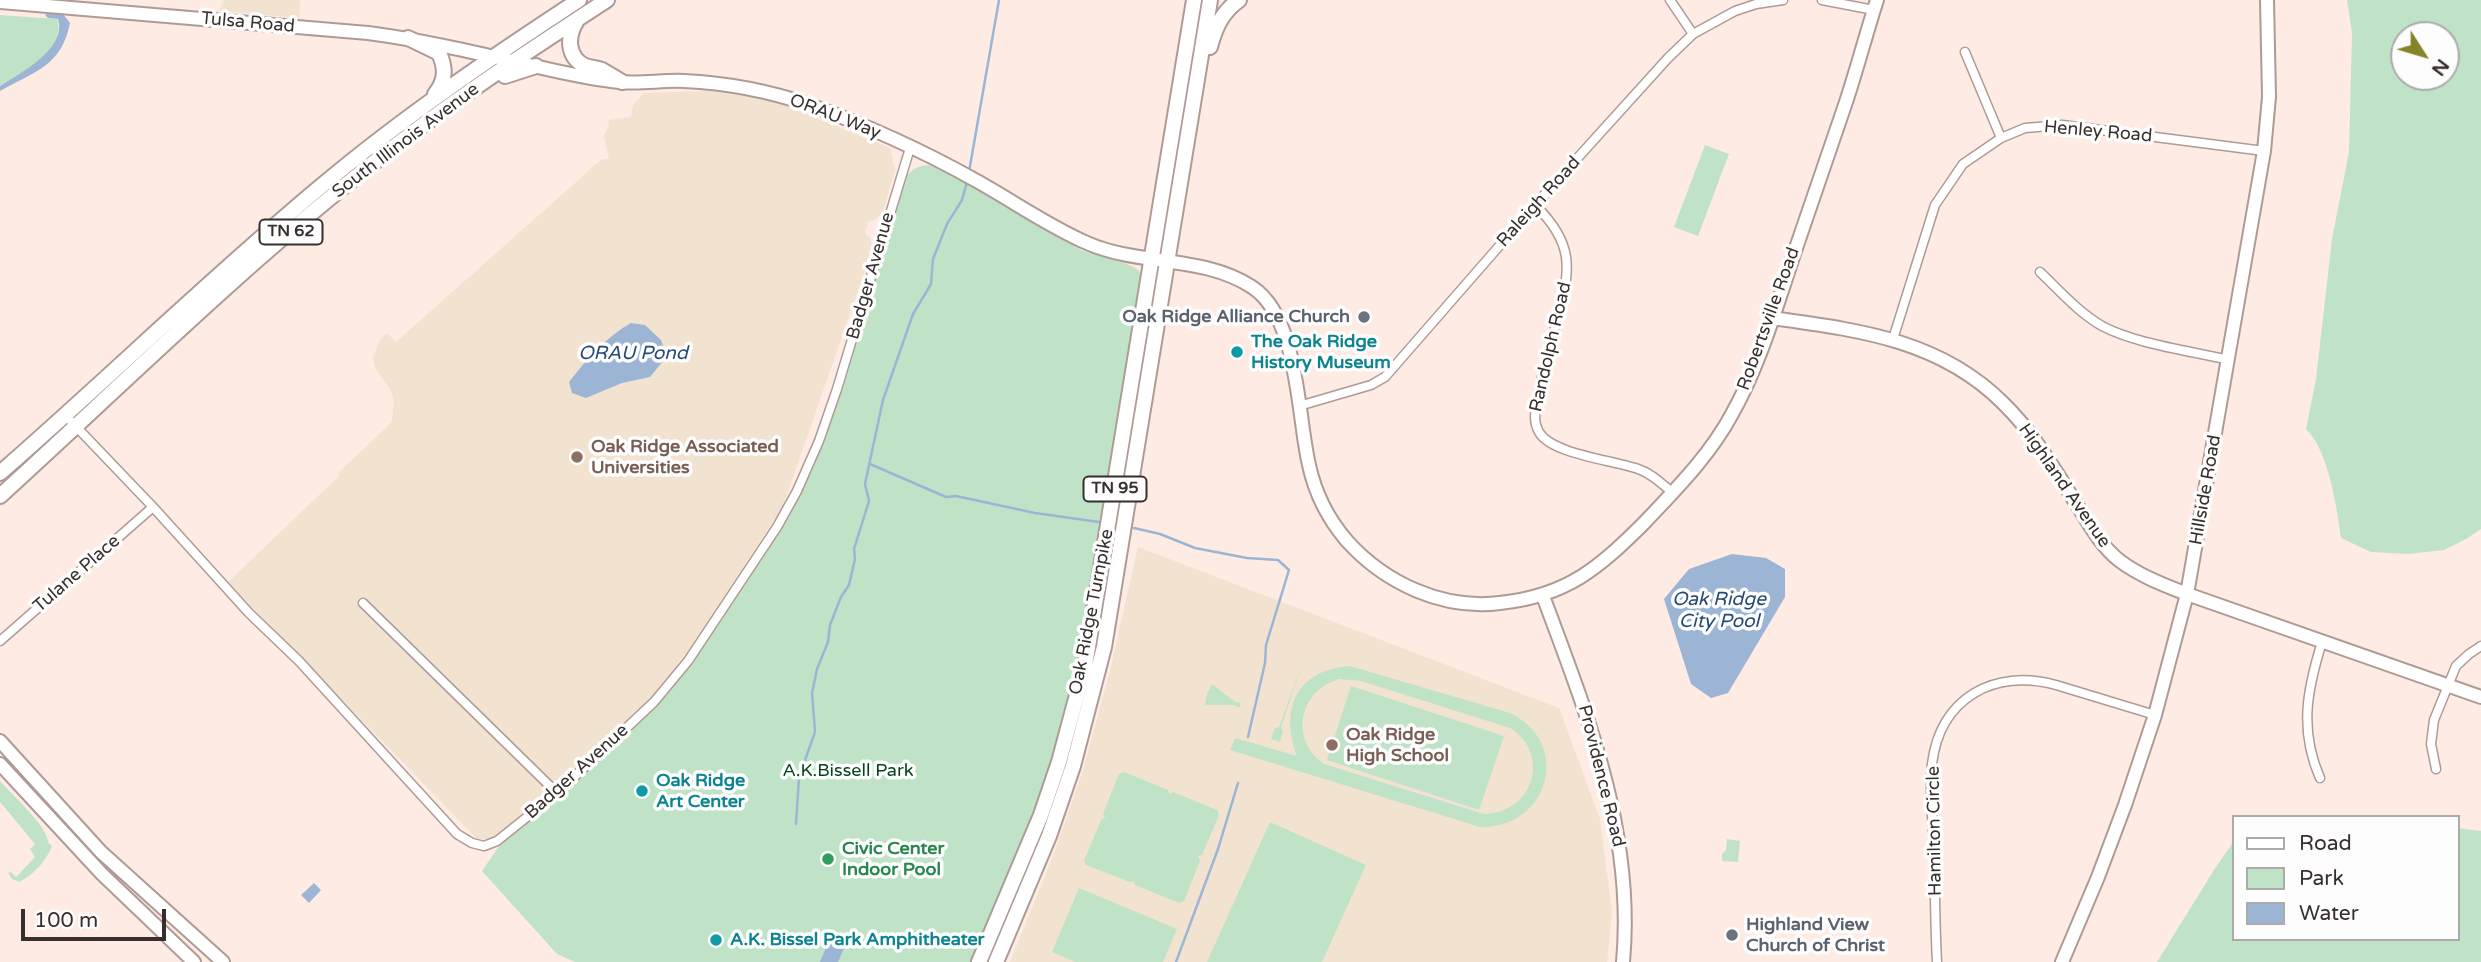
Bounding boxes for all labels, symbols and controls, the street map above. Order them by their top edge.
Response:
street label: Tulsa Road [200,8,296,38]
north arrow [2390,21,2460,91]
text: N [2427,55,2454,80]
street label: South Illinois Avenue [328,79,484,203]
street label: ORAU Way [786,90,884,144]
street label: Henley Road [2043,117,2153,147]
street label: Raleigh Road [1493,152,1585,252]
street label: Badger Avenue [842,210,900,342]
road number: TN 62 [260,220,322,244]
street label: Robertsville Road [1733,244,1805,394]
street label: Randolph Road [1526,280,1576,414]
place label: Oak Ridge Alliance Church [1122,306,1350,328]
marker: Oak Ridge Alliance Church [1356,309,1372,325]
place label: The Oak Ridge History Museum [1251,331,1391,374]
water label: ORAU Pond [578,343,688,365]
marker: The Oak Ridge History Museum [1229,344,1245,360]
street label: Highland Avenue [2013,420,2115,552]
street label: Hillside Road [2186,433,2226,547]
place label: Oak Ridge Associated Universities [591,436,779,478]
marker: Oak Ridge Associated Universities [569,449,585,465]
road number: TN 95 [1084,476,1146,502]
street label: Oak Ridge Turnpike [1065,527,1119,697]
street label: Tulane Place [29,531,125,617]
water label: Oak Ridge City Pool [1672,589,1766,633]
street label: Providence Road [1573,703,1629,849]
street label: Badger Avenue [521,720,633,824]
place label: Oak Ridge High School [1346,724,1449,766]
marker: Oak Ridge High School [1324,737,1340,753]
park label: A.K.Bissell Park [782,760,914,782]
street label: Hamilton Circle [1923,766,1947,896]
place label: Oak Ridge Art Center [656,770,745,812]
marker: Oak Ridge Art Center [634,783,650,799]
legend [2232,815,2460,941]
text: Road [2299,831,2352,856]
place label: Civic Center Indoor Pool [842,838,944,880]
marker: Civic Center Indoor Pool [820,851,836,867]
text: Park [2299,866,2344,891]
scale bar [24,895,170,939]
text: Water [2299,901,2359,926]
text: 100 m [34,908,98,933]
place label: Highland View Church of Christ [1746,914,1885,956]
marker: Highland View Church of Christ [1724,927,1740,943]
place label: A.K. Bissel Park Amphitheater [730,929,985,951]
marker: A.K. Bissel Park Amphitheater [708,932,724,948]

